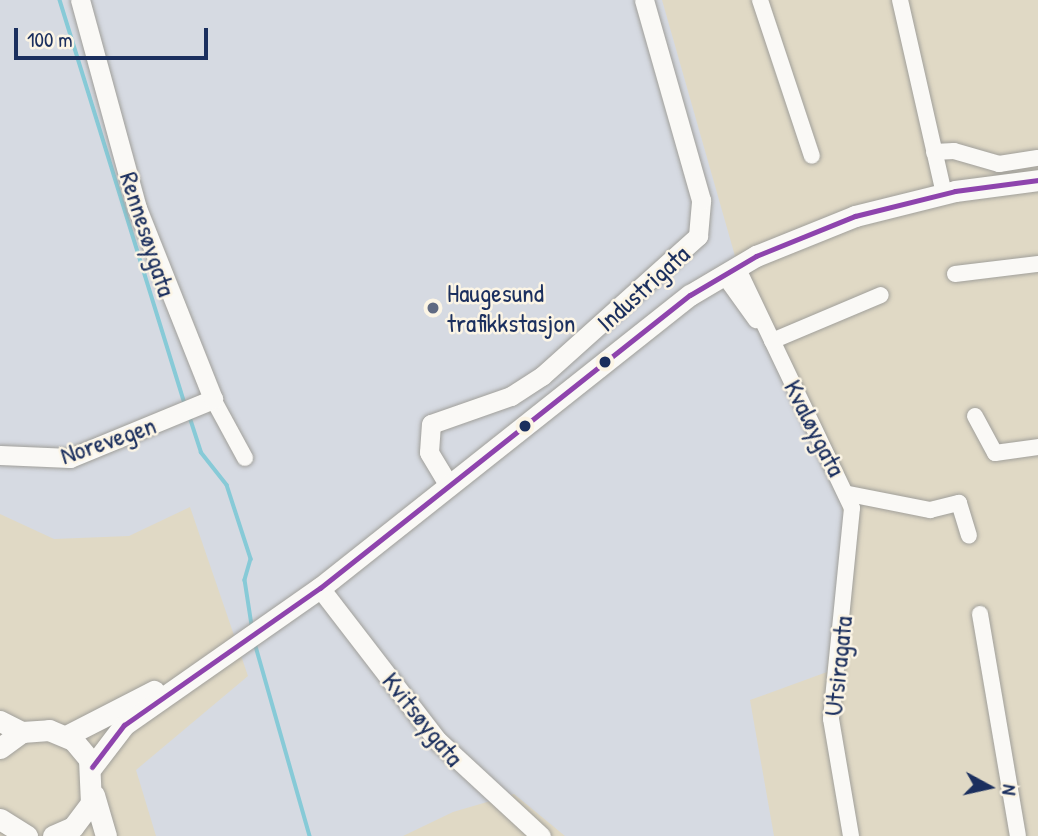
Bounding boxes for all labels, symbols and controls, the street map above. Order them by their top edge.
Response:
scale bar [18,14,212,58]
text: 100 m [27,25,73,54]
street label: Rennesøygata [113,168,183,300]
street label: Industrigata [590,238,696,338]
place label: Haugesund trafikkstasjon [447,277,576,338]
marker: Haugesund trafikkstasjon [425,300,441,316]
unlabelled marker [598,355,612,369]
street label: Kvaløygata [778,375,852,481]
street label: Norevegen [56,409,160,471]
unlabelled marker [518,419,532,433]
street label: Utsiragata [817,615,859,717]
street label: Kvitsøygata [376,666,470,772]
north arrow [954,752,1024,822]
text: N [996,783,1023,797]

